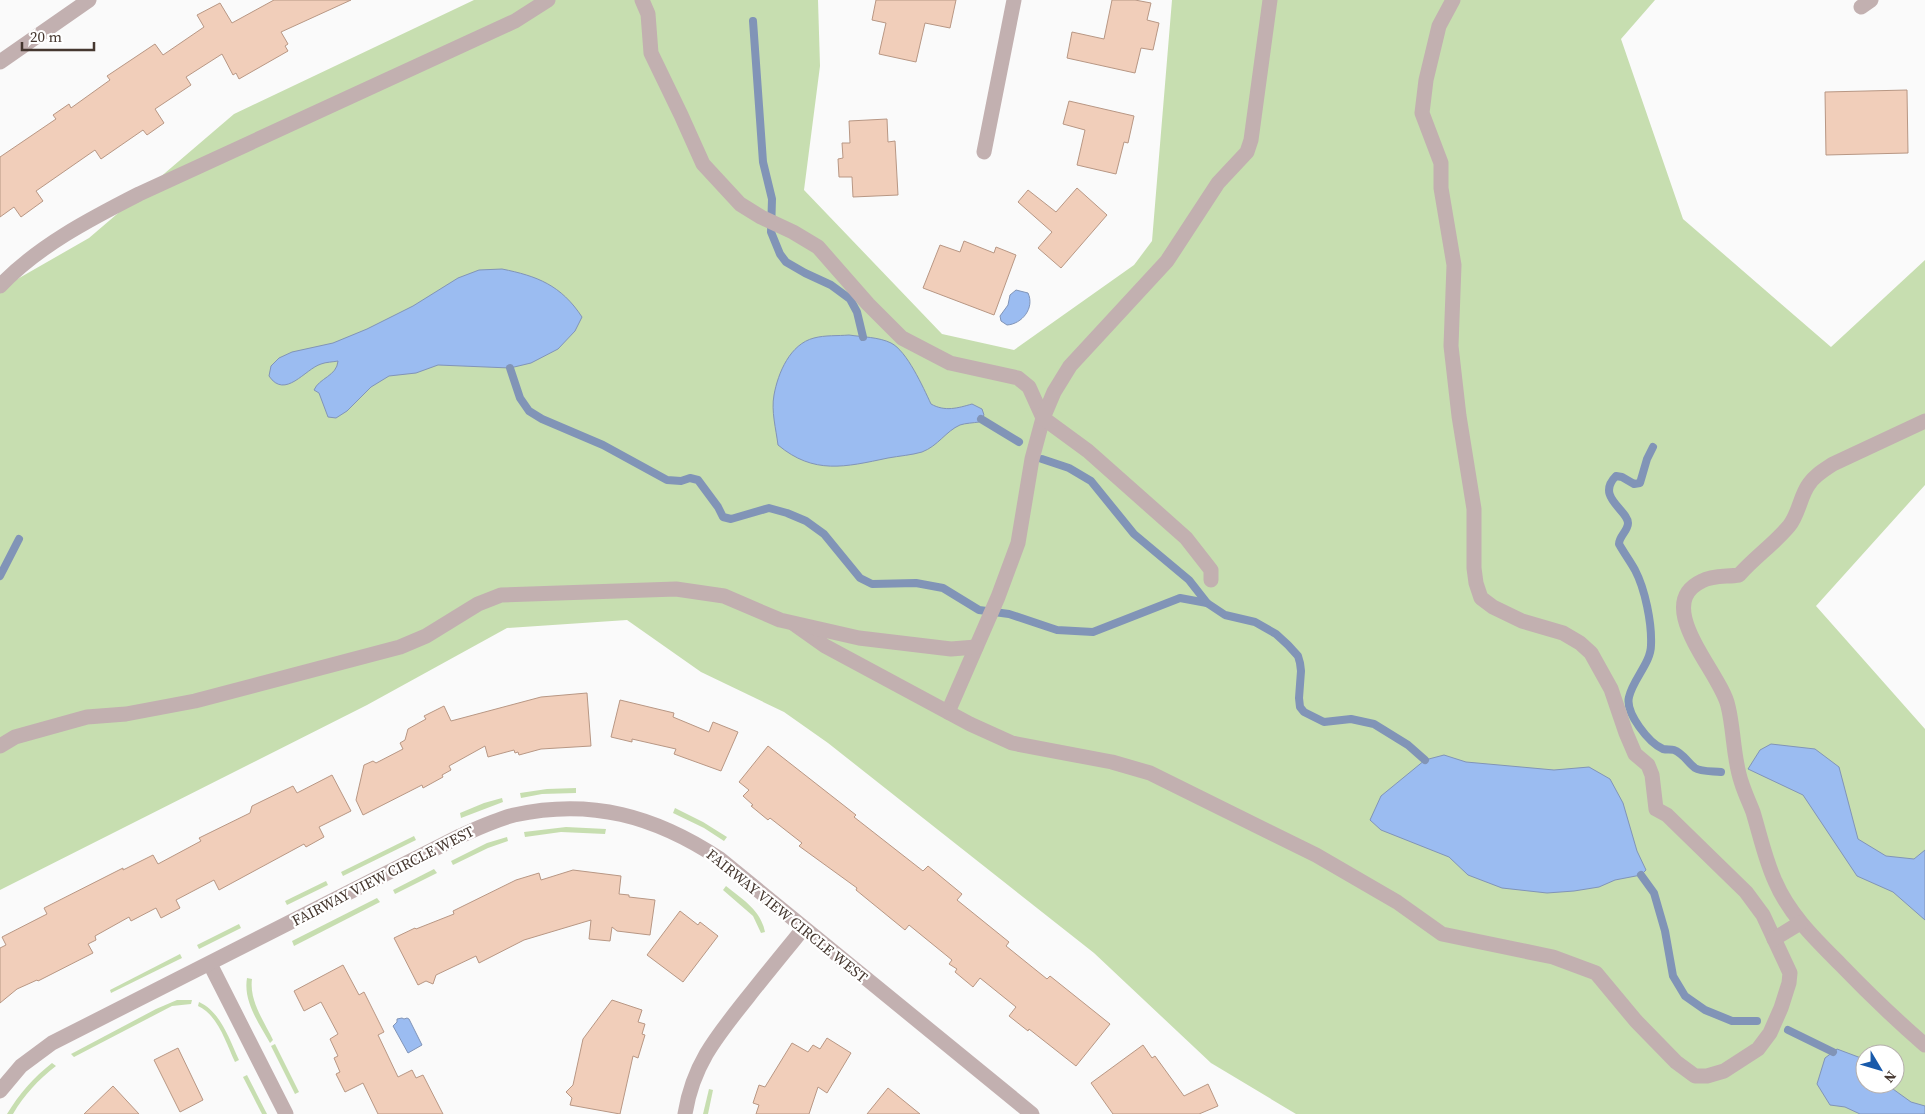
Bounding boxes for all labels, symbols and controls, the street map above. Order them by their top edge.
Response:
scale bar [22,20,95,52]
text: 20 m [30,26,62,47]
street label: FAIRWAY VIEW CIRCLE WEST [288,820,478,931]
street label: FAIRWAY VIEW CIRCLE WEST [702,844,872,987]
north arrow [1855,1044,1905,1094]
text: N [1879,1067,1901,1087]

